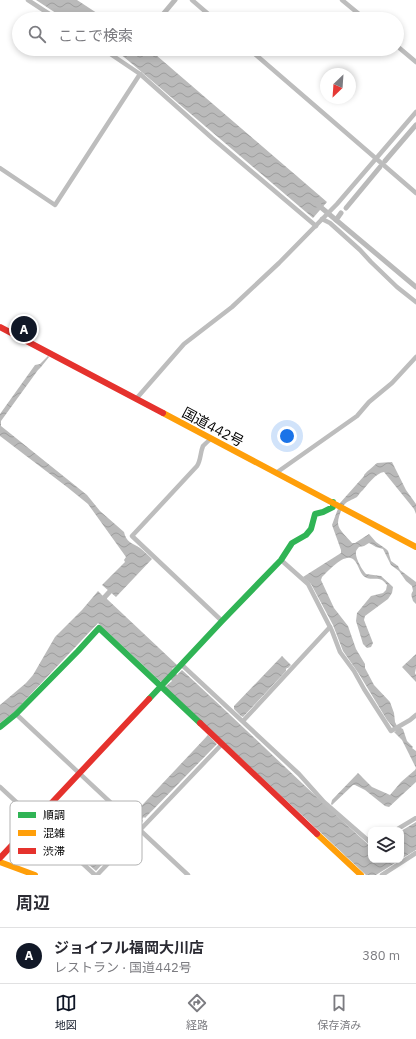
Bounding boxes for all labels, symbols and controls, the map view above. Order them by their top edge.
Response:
search box [12,12,404,56]
icon: search [26,23,48,45]
text: ここで検索 [58,26,133,45]
north arrow [320,68,356,104]
pin: A [11,314,37,344]
street label: 国道442号 [179,403,247,451]
your location [277,426,297,446]
legend [10,801,142,865]
text: 順調 [43,808,65,822]
text: 混雑 [43,826,65,840]
map controls [368,827,404,863]
button: layers [368,827,404,863]
text: 渋滞 [43,844,65,858]
text: 周辺 [16,892,50,914]
text: ジョイフル福岡大川店 [54,938,204,957]
text: A [25,947,33,964]
text: 380 m [362,947,400,964]
text: レストラン · 国道442号 [54,959,192,976]
tab: 地図 [55,992,77,1032]
tab: 経路 [186,992,208,1032]
tab: 保存済み [317,992,361,1032]

